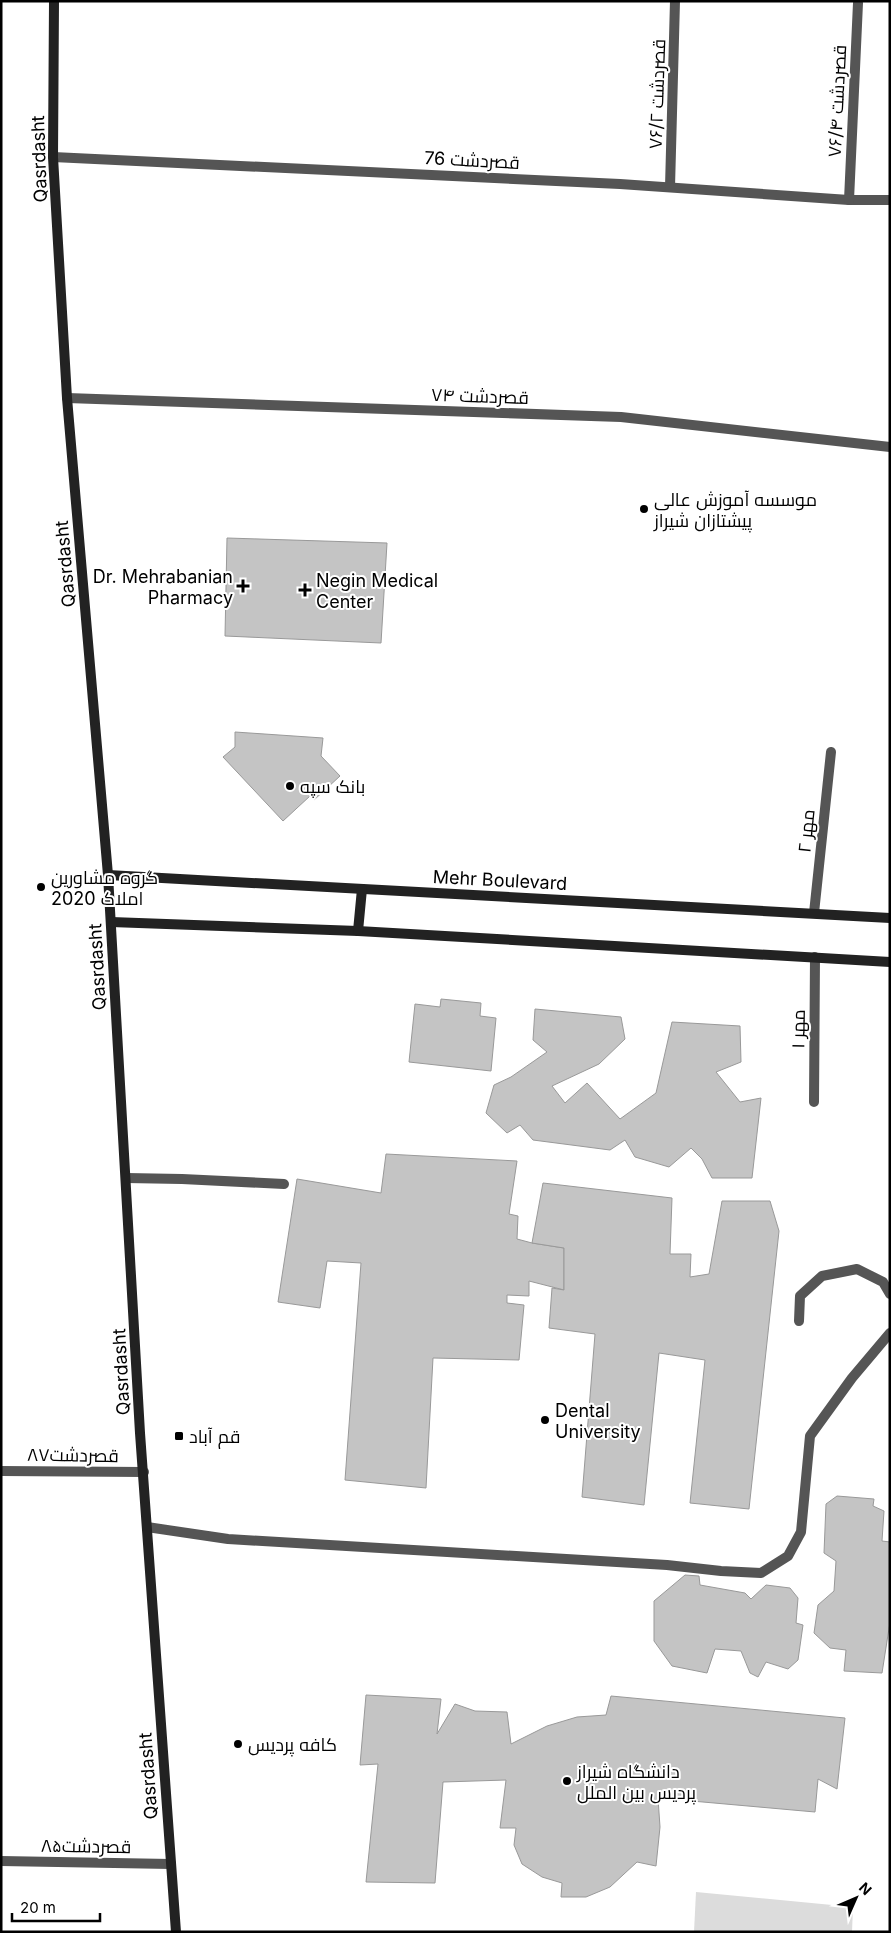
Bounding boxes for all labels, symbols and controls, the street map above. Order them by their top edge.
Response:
street label: ۷۶/۲ قصردشت [645,39,670,149]
street label: ۷۶/۴ قصردشت [824,44,851,158]
street label: Qasrdasht [27,115,51,203]
street label: 76 قصردشت [424,147,520,174]
street label: ۷۴ قصردشت [431,384,529,409]
place label: موسسه آموزش عالی پیشتازان شیراز [653,489,817,533]
marker: موسسه آموزش عالی پیشتازان شیراز [638,503,650,515]
street label: Qasrdasht [51,520,79,608]
place label: Dr. Mehrabanian Pharmacy [93,566,233,608]
place label: Negin Medical Center [316,570,438,612]
marker: Dr. Mehrabanian Pharmacy [237,580,249,592]
marker: Negin Medical Center [298,583,312,597]
place label: بانک سپه [300,776,365,798]
marker: بانک سپه [284,780,296,792]
street label: ۲ مهر [793,808,820,854]
street label: Mehr Boulevard [432,866,568,894]
place label: گروه مشاورین املاک 2020 [51,867,158,909]
marker: گروه مشاورین املاک 2020 [35,881,47,893]
street label: Qasrdasht [84,923,110,1011]
street label: ۱ مهر [787,1009,810,1049]
street label: Qasrdasht [108,1328,134,1416]
place label: Dental University [555,1400,641,1442]
marker: Dental University [539,1414,551,1426]
place label: قم آباد [189,1426,241,1449]
marker: قم آباد [173,1430,185,1442]
street label: قصردشت۸۷ [27,1444,119,1467]
street label: Qasrdasht [134,1732,162,1820]
place label: کافه پردیس [248,1734,337,1757]
marker: کافه پردیس [232,1738,244,1750]
place label: دانشگاه شیراز پردیس بین الملل [576,1761,696,1805]
marker: دانشگاه شیراز پردیس بین الملل [561,1775,573,1787]
street label: قصردشت۸۵ [41,1835,131,1858]
north arrow [831,1873,881,1923]
text: N [856,1879,875,1898]
scale bar [12,1890,100,1922]
text: 20 m [20,1898,56,1917]

